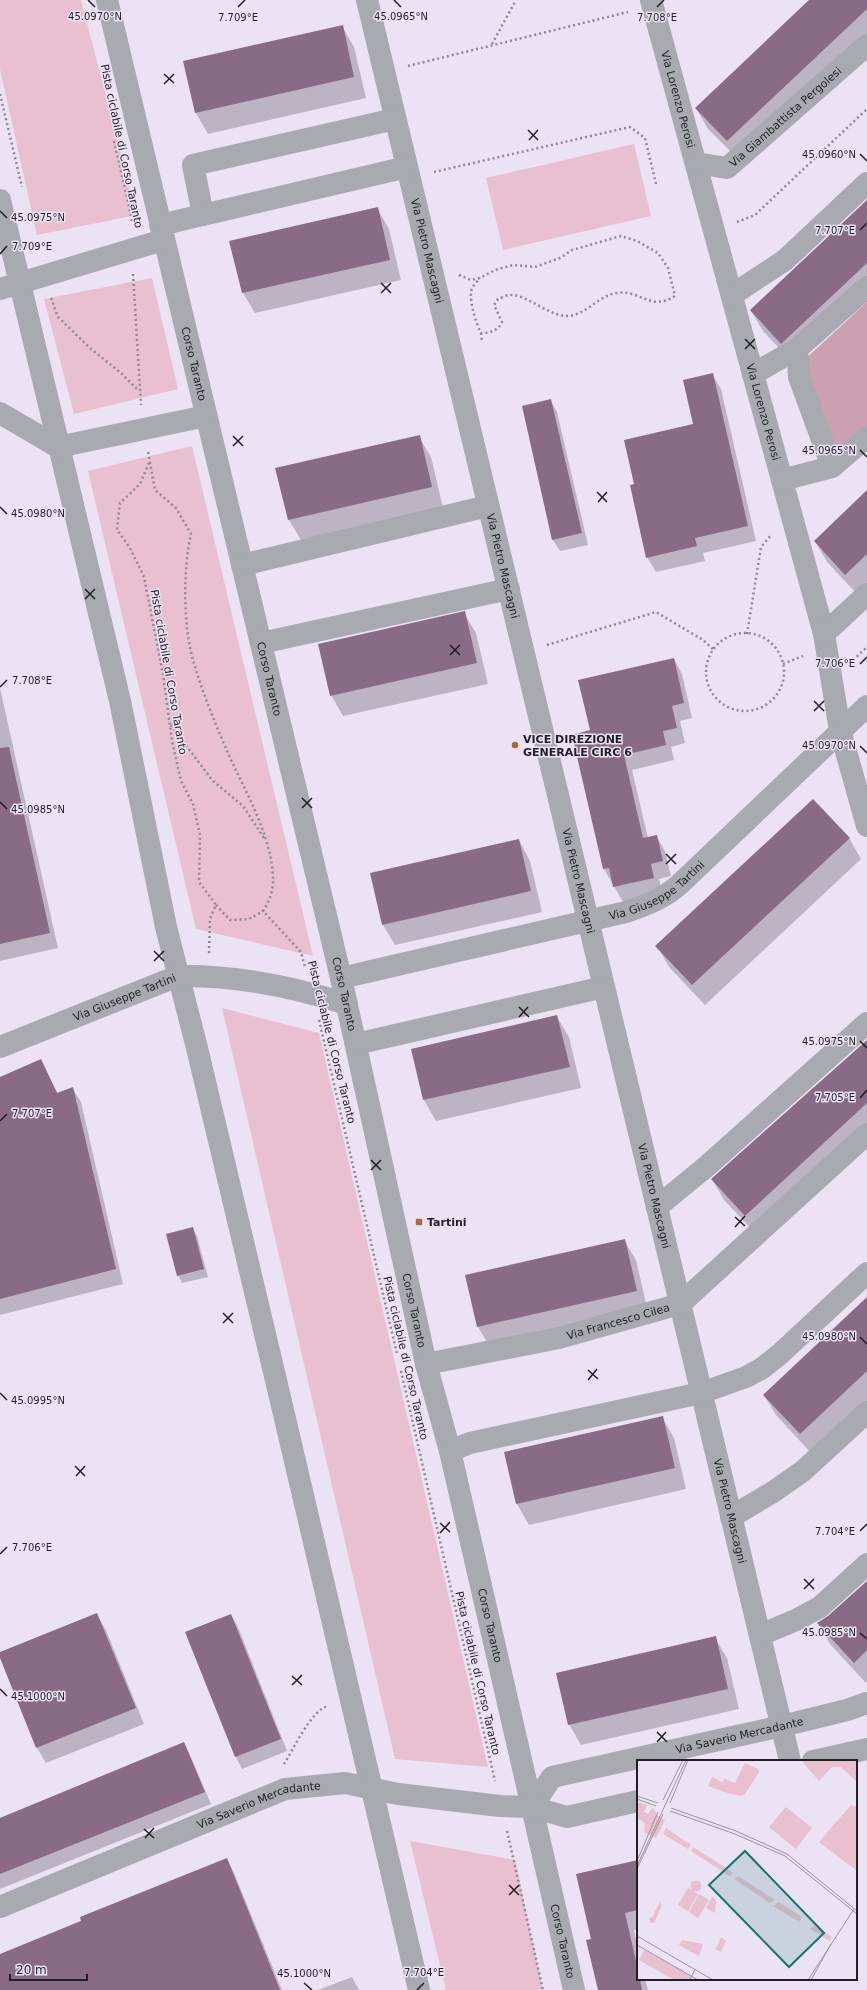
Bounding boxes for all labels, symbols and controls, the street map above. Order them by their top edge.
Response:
text: 45.0970°N [68,11,122,22]
text: 45.0965°N [374,11,428,22]
text: 7.709°E [218,12,258,23]
text: 7.708°E [637,12,677,23]
street label: Via Lorenzo Perosi [658,49,697,150]
street label: Pista ciclabile di Corso Taranto [98,63,145,230]
street label: Via Giambattista Pergolesi [727,64,844,170]
text: 45.0960°N [802,149,856,160]
street label: Via Pietro Mascagni [408,197,446,305]
text: 45.0975°N [11,212,65,223]
text: 7.707°E [815,225,855,236]
text: 7.709°E [12,241,52,252]
street label: Corso Taranto [178,325,209,403]
street label: Via Lorenzo Perosi [743,362,782,462]
text: 45.0965°N [802,445,856,456]
text: 45.0980°N [11,508,65,519]
street label: Via Pietro Mascagni [484,512,521,620]
street label: Pista ciclabile di Corso Taranto [148,589,189,756]
street label: Corso Taranto [254,641,284,718]
text: 7.706°E [815,658,855,669]
text: 7.708°E [12,675,52,686]
place label: VICE DIREZIONE GENERALE CIRC 6 [523,733,632,759]
marker: VICE DIREZIONE GENERALE CIRC 6 [510,740,520,750]
text: 45.0970°N [802,740,856,751]
text: 45.0985°N [11,804,65,815]
street label: Via Pietro Mascagni [559,827,597,935]
street label: Via Giuseppe Tartini [608,858,707,923]
street label: Corso Taranto [329,956,359,1033]
street label: Pista ciclabile di Corso Taranto [305,959,358,1125]
street label: Via Giuseppe Tartini [71,971,178,1024]
text: 45.0975°N [802,1036,856,1047]
text: 7.705°E [815,1092,855,1103]
text: 7.707°E [12,1108,52,1119]
street label: Via Pietro Mascagni [635,1142,673,1250]
place label: Tartini [427,1216,467,1229]
marker: Tartini [414,1217,424,1227]
street label: Corso Taranto [399,1272,428,1349]
street label: Pista ciclabile di Corso Taranto [380,1275,431,1441]
street label: Via Francesco Cilea [565,1301,671,1343]
text: 45.0980°N [802,1331,856,1342]
text: 45.0995°N [11,1395,65,1406]
street label: Via Pietro Mascagni [711,1457,748,1565]
text: 7.704°E [815,1526,855,1537]
text: 7.706°E [12,1542,52,1553]
street label: Corso Taranto [475,1587,505,1664]
street label: Pista ciclabile di Corso Taranto [452,1590,503,1756]
text: 45.0985°N [802,1627,856,1638]
text: 45.1000°N [11,1691,65,1702]
street label: Via Saverio Mercadante [674,1715,805,1756]
inset map [637,1760,857,1980]
street label: Via Saverio Mercadante [195,1779,322,1832]
street label: Corso Taranto [547,1903,577,1980]
scale bar [10,1956,87,1982]
text: 20 m [16,1963,47,1977]
text: 7.704°E [404,1967,444,1978]
text: 45.1000°N [277,1968,331,1979]

